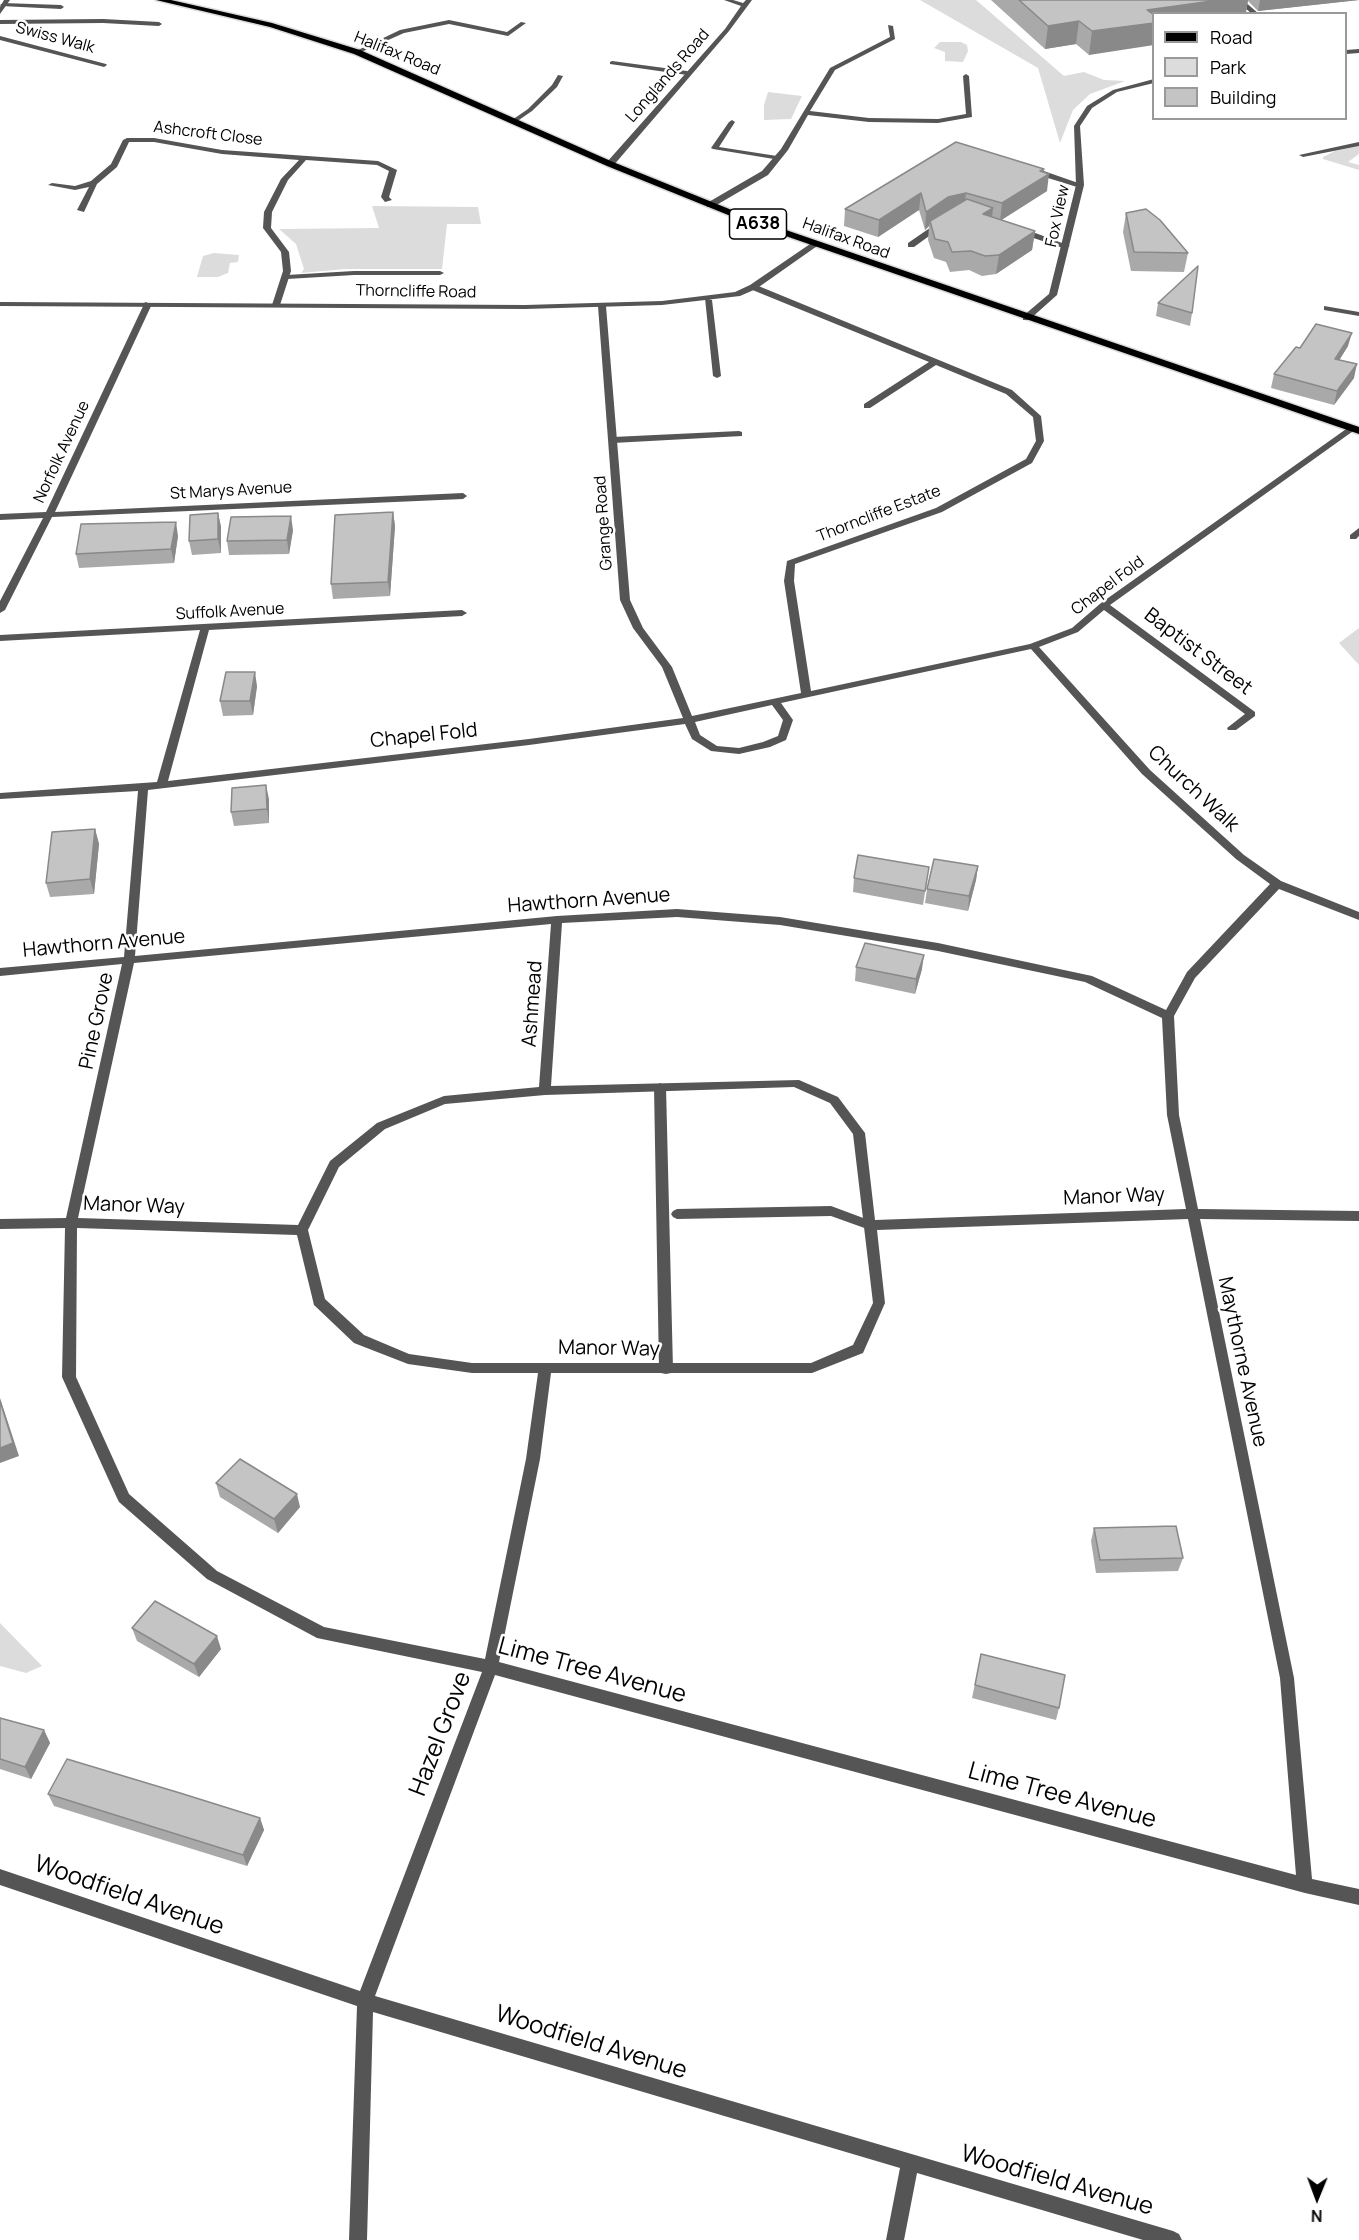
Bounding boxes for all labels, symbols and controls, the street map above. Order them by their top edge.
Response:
legend [1152,12,1347,120]
street label: Swiss Walk [14,18,96,58]
street label: Longlands Road [622,25,714,127]
text: Road [1210,25,1253,49]
street label: Halifax Road [351,28,443,80]
text: Park [1210,55,1246,79]
text: Building [1210,85,1276,109]
street label: Ashcroft Close [152,118,264,150]
street label: Fox View [1042,183,1074,249]
road number: A638 [730,209,786,239]
street label: Halifax Road [800,214,892,264]
street label: Thorncliffe Road [356,281,476,303]
street label: Norfolk Avenue [30,398,94,506]
street label: Grange Road [591,475,617,571]
street label: St Marys Avenue [169,478,293,504]
street label: Thorncliffe Estate [814,482,944,546]
street label: Chapel Fold [1068,552,1148,620]
street label: Suffolk Avenue [175,600,285,624]
street label: Baptist Street [1139,604,1257,700]
street label: Chapel Fold [369,718,479,754]
street label: Church Walk [1143,741,1243,837]
street label: Hawthorn Avenue [507,883,671,919]
street label: Hawthorn Avenue [22,925,186,963]
street label: Ashmead [518,960,548,1048]
street label: Pine Grove [75,970,119,1072]
street label: Manor Way [1063,1183,1165,1211]
street label: Manor Way [83,1192,185,1220]
street label: Maythorne Avenue [1212,1275,1272,1449]
street label: Manor Way [558,1336,660,1362]
street label: Lime Tree Avenue [495,1632,689,1710]
street label: Hazel Grove [404,1668,478,1800]
street label: Lime Tree Avenue [965,1757,1159,1835]
street label: Woodfield Avenue [30,1850,228,1942]
street label: Woodfield Avenue [492,2000,690,2086]
street label: Woodfield Avenue [957,2140,1157,2222]
north arrow [1287,2168,1347,2228]
text: N [1311,2205,1323,2227]

